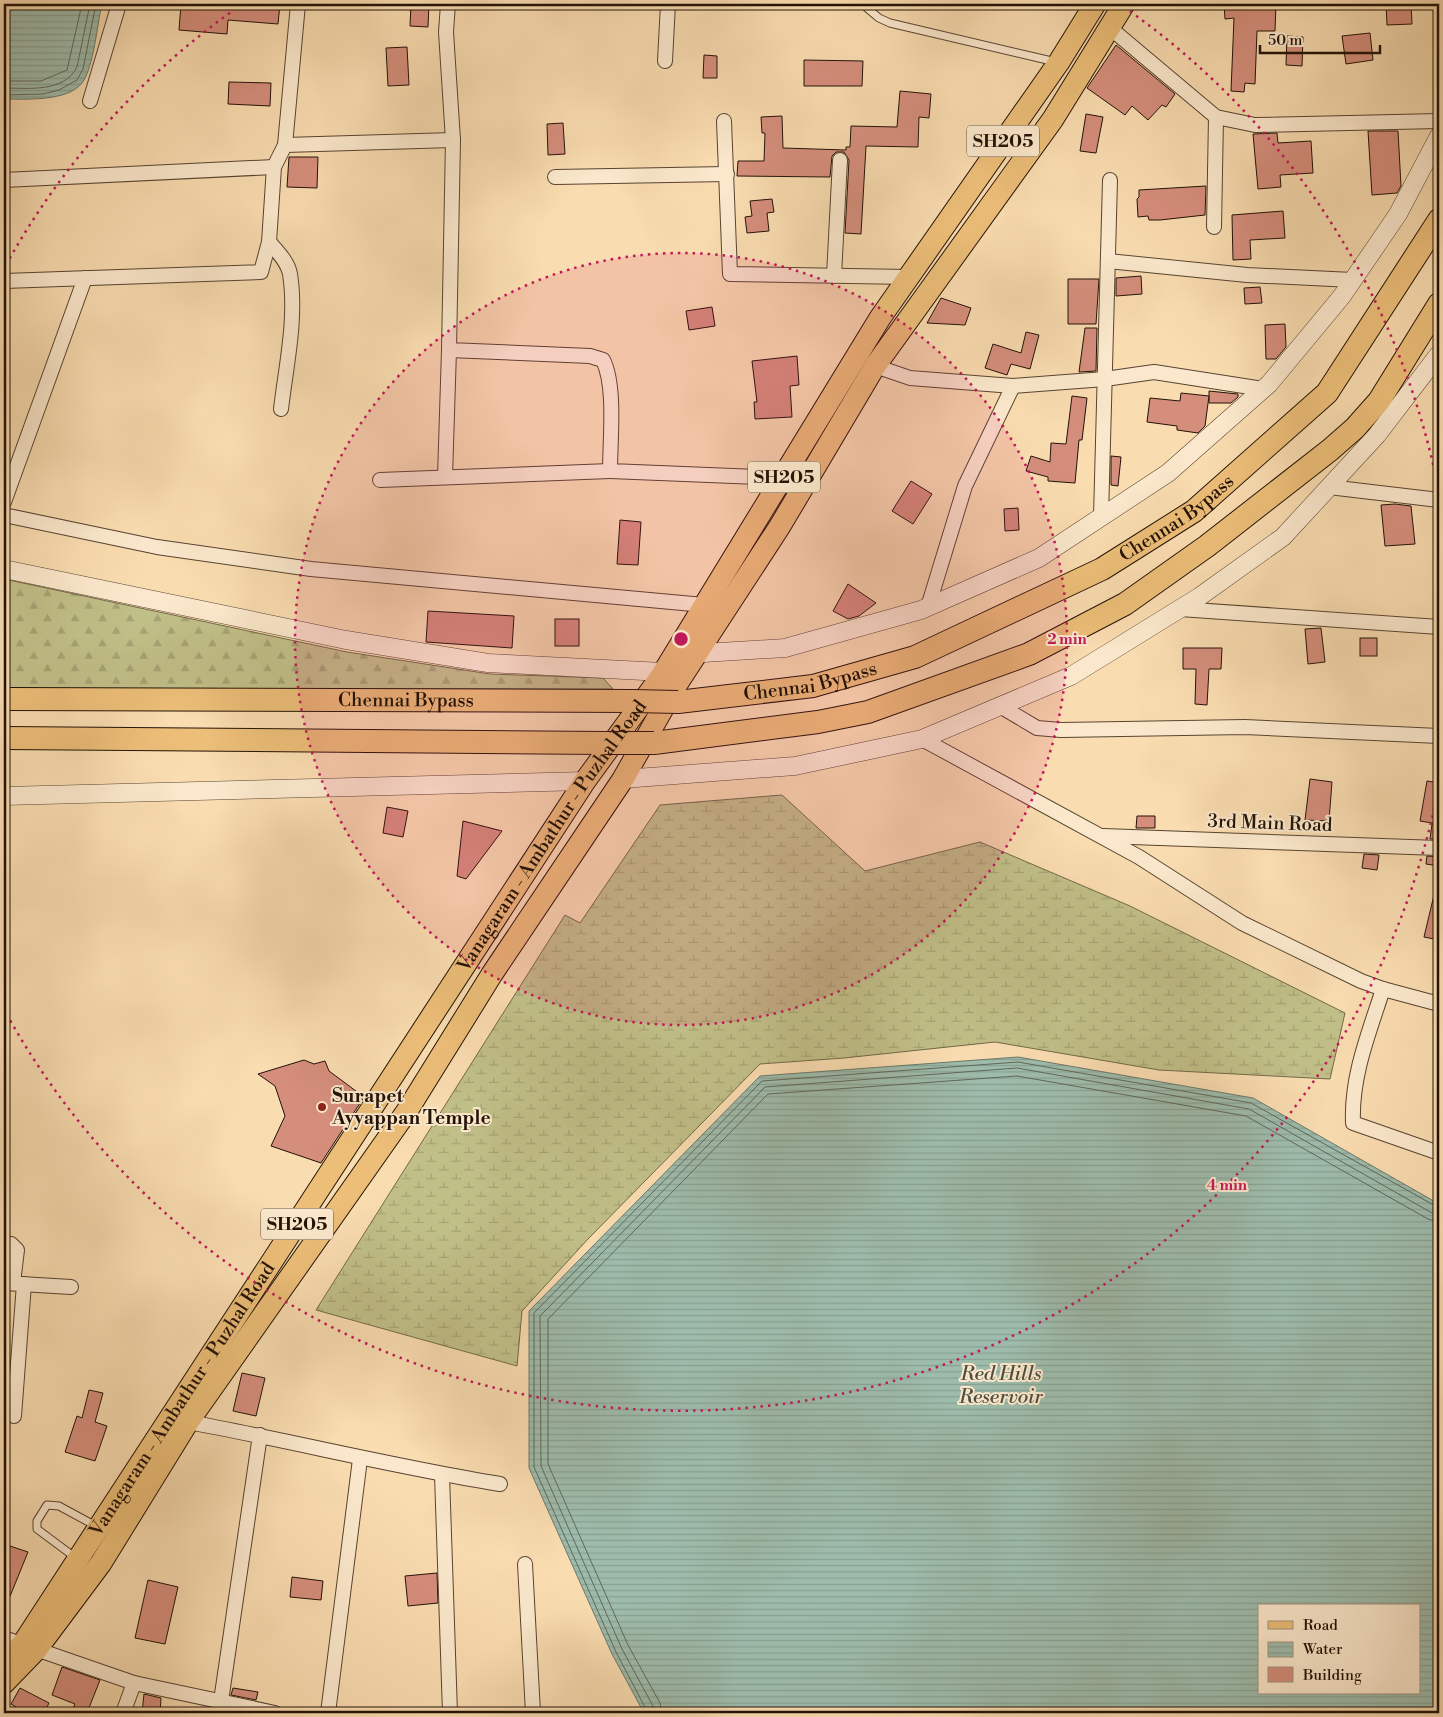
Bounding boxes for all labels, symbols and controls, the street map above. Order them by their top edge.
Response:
scale bar [1260,22,1380,54]
text: 50 m [1268,31,1302,50]
road number: SH205 [967,125,1039,156]
road number: SH205 [748,462,820,492]
street label: Chennai Bypass [1115,469,1239,567]
centre of rings [672,630,690,648]
text: 2 min [1047,630,1087,649]
street label: Chennai Bypass [742,656,880,706]
street label: Chennai Bypass [338,688,474,712]
street label: Vanagaram - Ambathur - Puzhal Road [451,695,652,977]
street label: 3rd Main Road [1207,809,1333,837]
place label: Surapet Ayyappan Temple [331,1084,491,1130]
marker: Surapet Ayyappan Temple [316,1101,328,1113]
text: 4 min [1207,1176,1248,1195]
road number: SH205 [261,1208,333,1240]
street label: Vanagaram - Ambathur - Puzhal Road [83,1258,280,1542]
water label: Red Hills Reservoir [958,1362,1043,1410]
legend [1258,1604,1420,1694]
text: Road [1303,1616,1338,1635]
text: Water [1302,1640,1343,1659]
text: Building [1302,1666,1362,1685]

